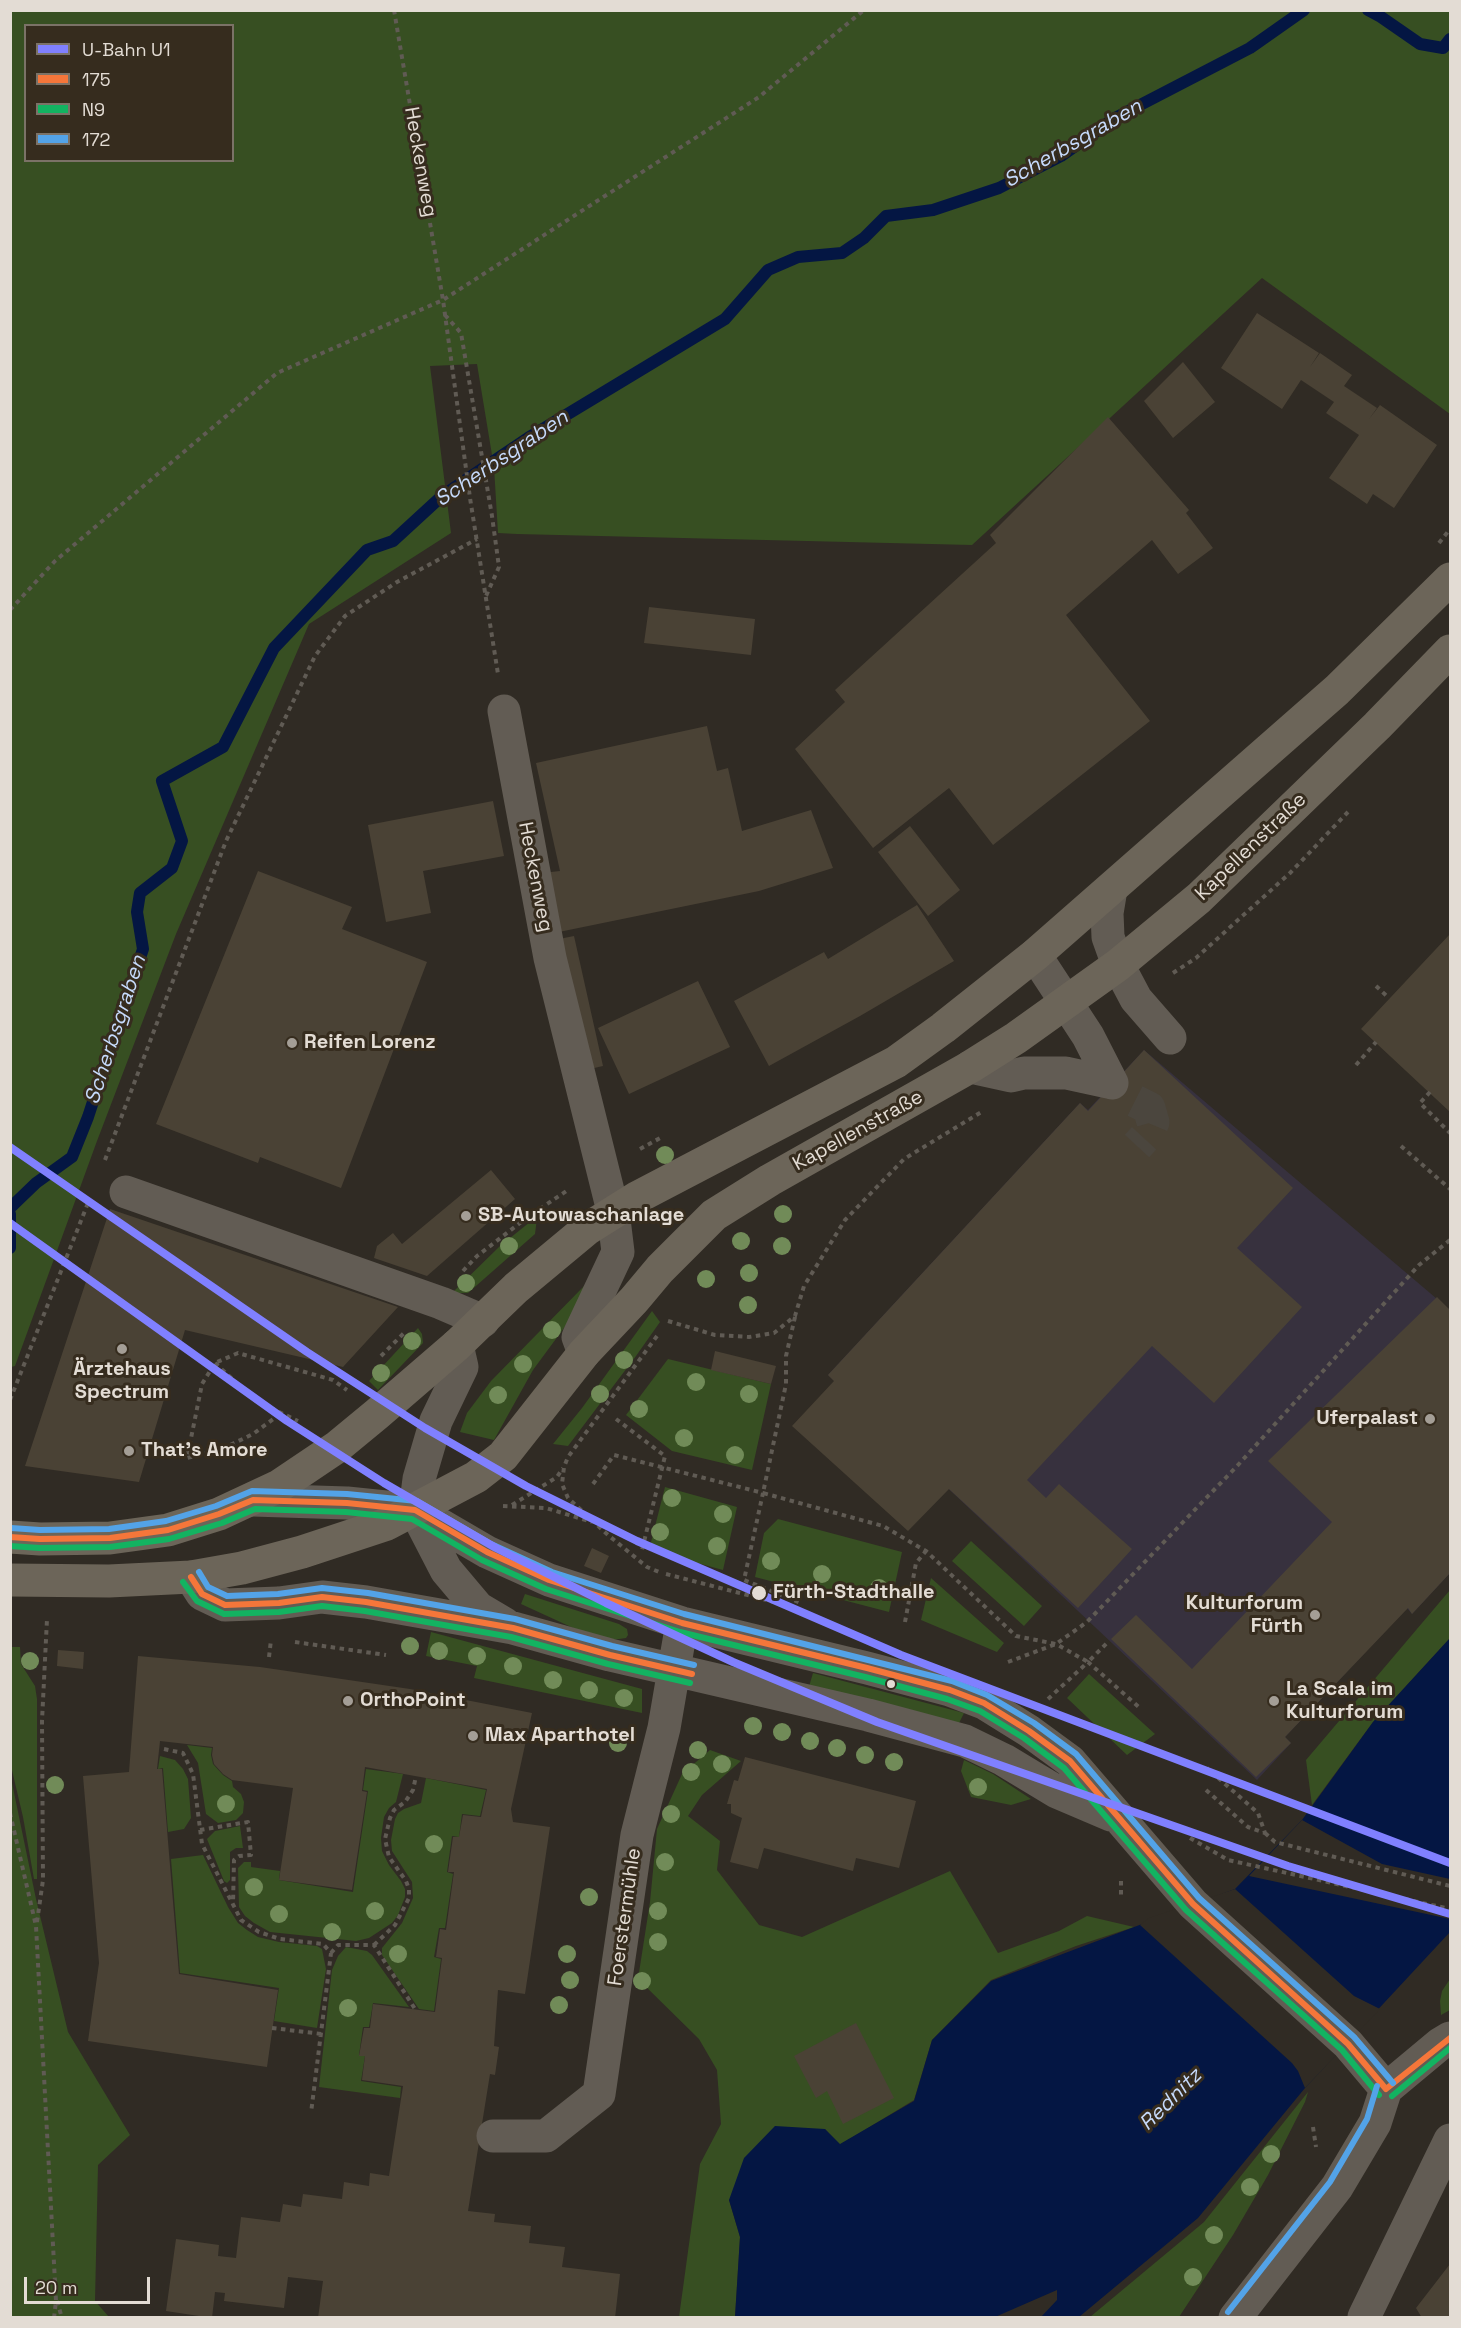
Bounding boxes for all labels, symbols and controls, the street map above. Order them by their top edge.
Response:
legend [24,24,234,162]
text: U-Bahn U1 [82,38,171,61]
text: 175 [82,68,110,91]
water label: Scherbsgraben [1000,94,1146,194]
text: N9 [82,98,105,121]
street label: Heckenweg [398,105,442,219]
text: 172 [82,128,110,151]
water label: Scherbsgraben [431,405,573,513]
street label: Kapellenstraße [1191,788,1311,906]
street label: Heckenweg [513,820,557,934]
water label: Scherbsgraben [80,952,152,1108]
place label: Reifen Lorenz [304,1031,436,1055]
marker: Reifen Lorenz [285,1036,299,1050]
street label: Kapellenstraße [789,1085,927,1177]
place label: SB-Autowaschanlage [478,1204,684,1228]
marker: SB-Autowaschanlage [459,1209,473,1223]
marker: Ärztehaus Spectrum [115,1342,129,1356]
place label: Ärztehaus Spectrum [73,1358,171,1405]
place label: Uferpalast [1316,1407,1418,1431]
marker: Uferpalast [1423,1412,1437,1426]
place label: That's Amore [141,1439,268,1463]
marker: That's Amore [122,1444,136,1458]
place label: Fürth-Stadthalle [773,1581,935,1605]
marker: Fürth-Stadthalle [750,1584,768,1602]
place label: Kulturforum Fürth [1186,1592,1303,1639]
marker: Kulturforum Fürth [1308,1608,1322,1622]
unlabelled marker [885,1678,897,1690]
place label: La Scala im Kulturforum [1286,1678,1403,1725]
place label: OrthoPoint [360,1689,466,1713]
marker: OrthoPoint [341,1694,355,1708]
marker: La Scala im Kulturforum [1267,1694,1281,1708]
place label: Max Aparthotel [485,1724,635,1748]
marker: Max Aparthotel [466,1729,480,1743]
street label: Foerstermühle [603,1846,647,1988]
water label: Rednitz [1135,2064,1207,2136]
scale bar [27,2265,153,2303]
text: 20 m [35,2276,78,2299]

